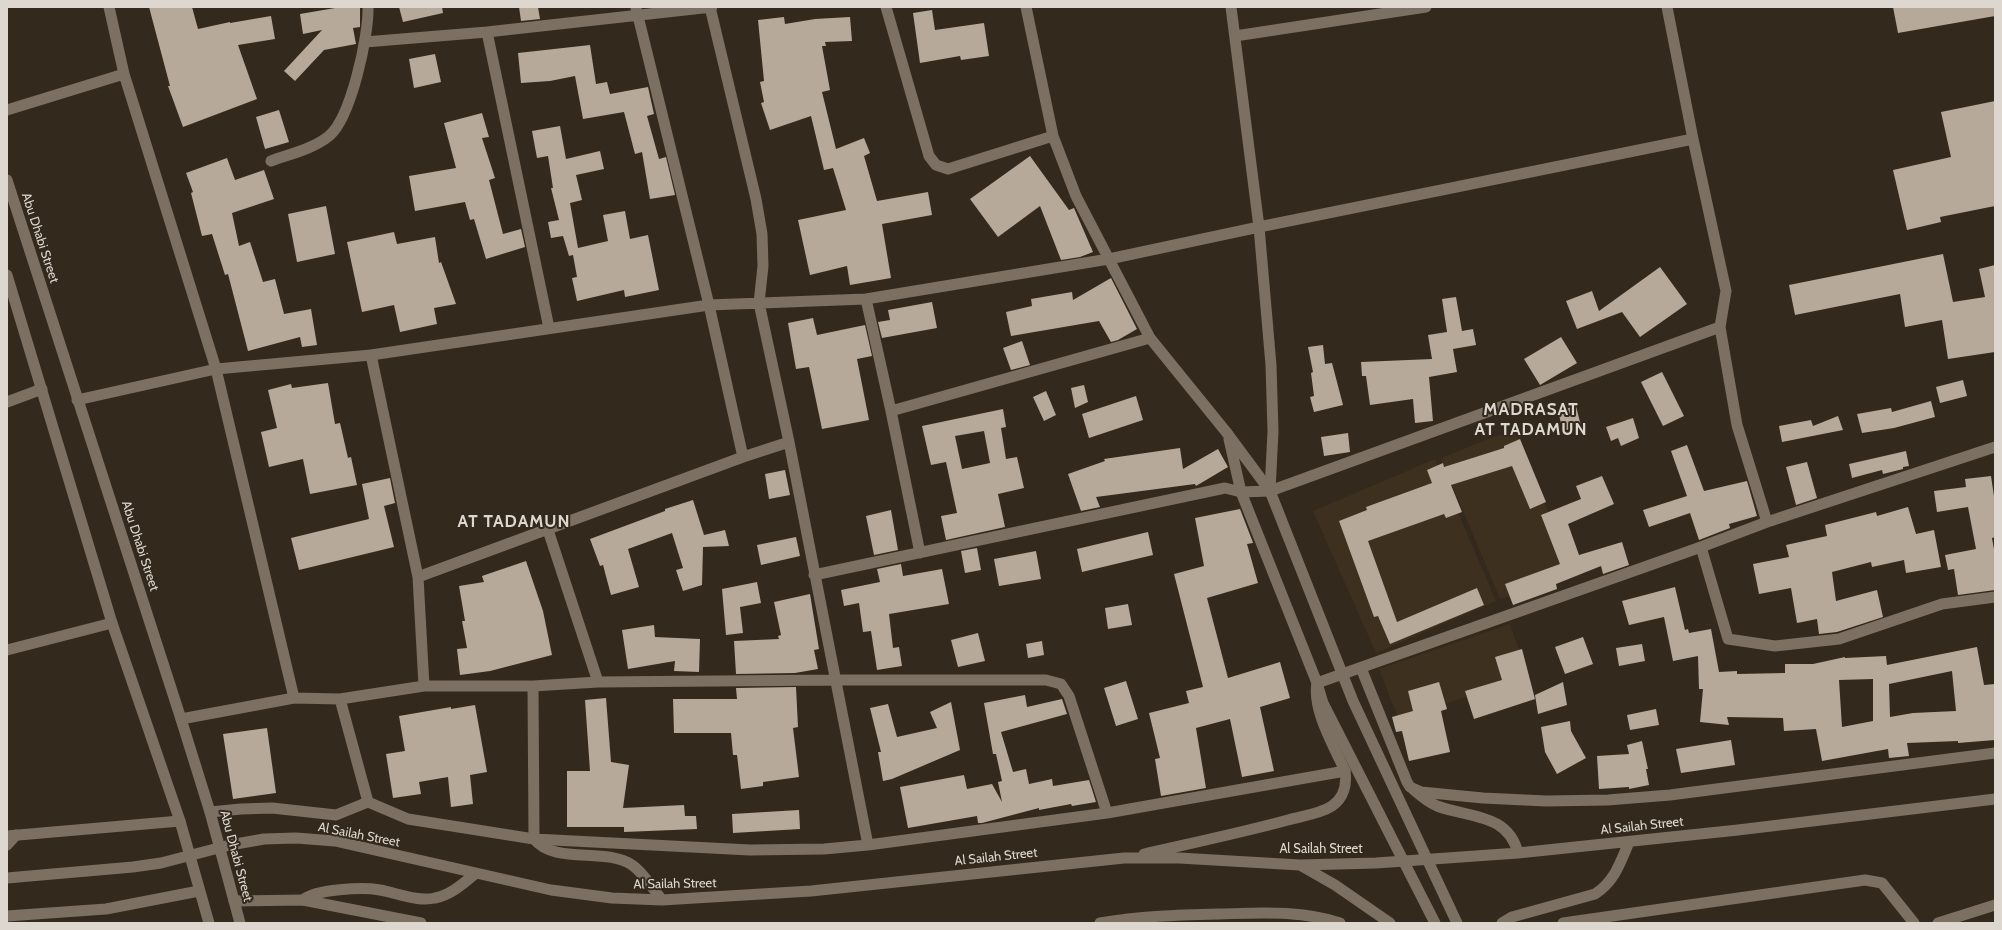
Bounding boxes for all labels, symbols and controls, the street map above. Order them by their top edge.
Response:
street label: Abu Dhabi Street [18,191,62,285]
district label: MADRASAT AT TADAMUN [1474,400,1588,440]
street label: Abu Dhabi Street [118,499,162,593]
district label: AT TADAMUN [457,512,571,532]
street label: Abu Dhabi Street [216,809,256,903]
street label: Al Sailah Street [1600,814,1684,838]
street label: Al Sailah Street [317,819,401,851]
street label: Al Sailah Street [1279,841,1363,857]
street label: Al Sailah Street [954,845,1038,869]
street label: Al Sailah Street [633,875,717,893]

